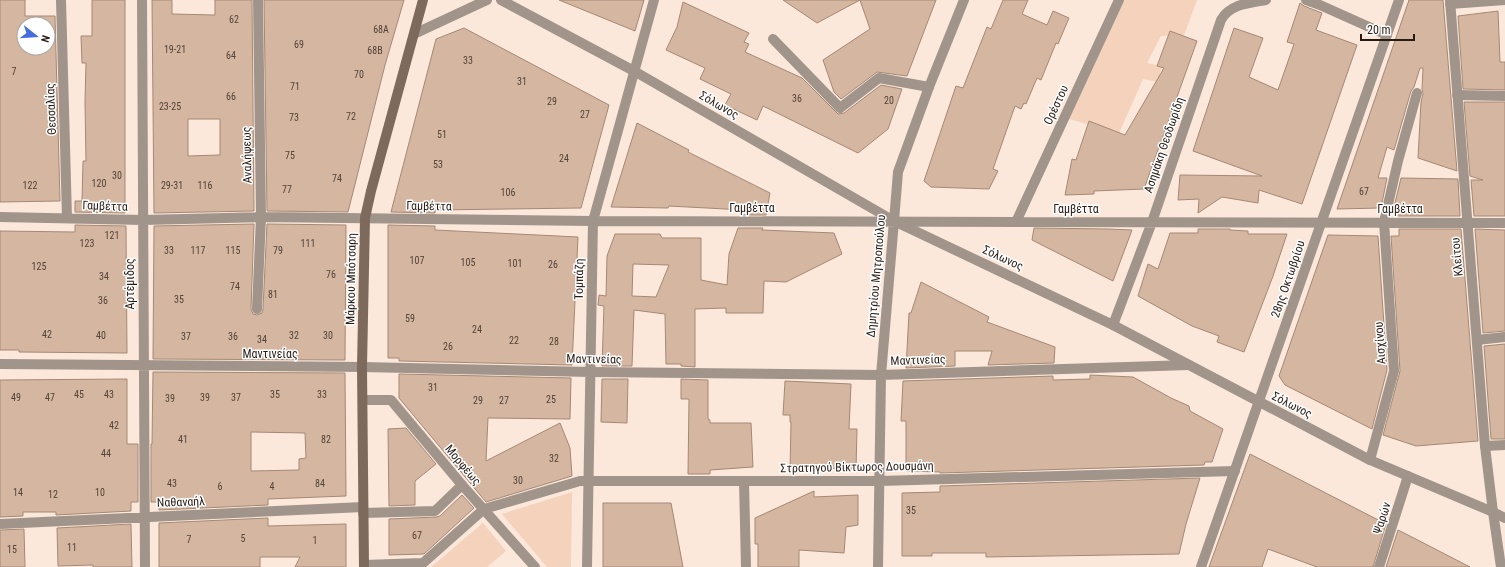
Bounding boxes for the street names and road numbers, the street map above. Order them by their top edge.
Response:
street label: Θεσσαλίας [43,83,59,135]
street label: Ορέστου [1041,83,1071,127]
street label: Σόλωνος [697,88,741,122]
street label: Ασημάκη Θεοδωρίδη [1141,95,1187,195]
street label: Αναλήψεως [240,126,254,183]
street label: Γαμβέττα [82,198,128,214]
street label: Γαμβέττα [406,199,452,213]
street label: Γαμβέττα [729,201,775,215]
street label: Γαμβέττα [1053,202,1099,216]
street label: Γαμβέττα [1377,202,1423,216]
street label: Δημητρίου Μητροπούλου [864,214,888,338]
street label: Μάρκου Μπότσαρη [343,233,359,325]
street label: Κλείτου [1448,237,1466,277]
street label: 28ης Οκτωβρίου [1268,238,1308,320]
street label: Σόλωνος [981,243,1026,274]
street label: Αρτέμιδος [123,258,137,310]
street label: Τομπάζη [572,258,586,300]
street label: Αισχίνου [1372,321,1388,365]
street label: Μαντινείας [242,347,298,361]
street label: Μαντινείας [566,352,622,366]
street label: Μαντινείας [890,352,946,368]
street label: Σόλωνος [1270,389,1315,421]
street label: Μορφέως [442,442,484,488]
street label: Στρατηγού Βίκτωρος Δουσμάνη [780,459,934,475]
street label: Ναθαναήλ [157,494,205,510]
street label: Ψαρών [1370,500,1394,536]

